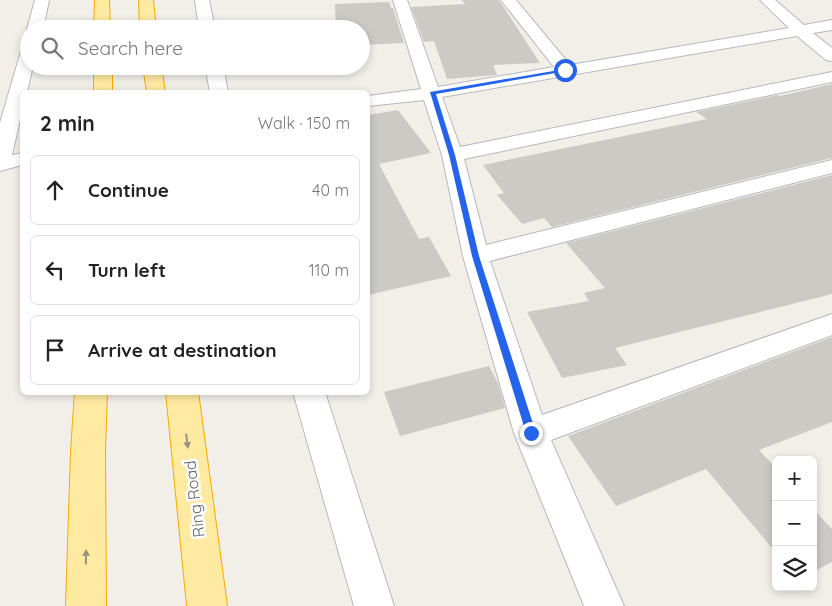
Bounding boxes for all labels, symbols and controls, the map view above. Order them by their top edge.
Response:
search box [20,20,370,75]
icon: search [38,34,66,62]
text: Search here [78,36,183,60]
route start [554,59,577,82]
text: 2 min [40,110,95,136]
text: Walk · 150 m [258,113,350,133]
icon: ahead [41,176,69,204]
text: Continue [88,178,169,202]
text: 40 m [312,180,349,200]
icon: left [41,256,69,284]
text: Turn left [88,258,166,282]
text: 110 m [309,260,349,280]
icon: arrive [41,336,69,364]
text: Arrive at destination [88,338,277,362]
route end [520,422,543,445]
one-way arrow [183,433,191,449]
map controls [772,456,817,591]
button: + [772,456,817,501]
street label: Ring Road [179,459,209,539]
button: − [772,501,817,546]
button: layers [772,546,817,591]
one-way arrow [82,549,90,565]

